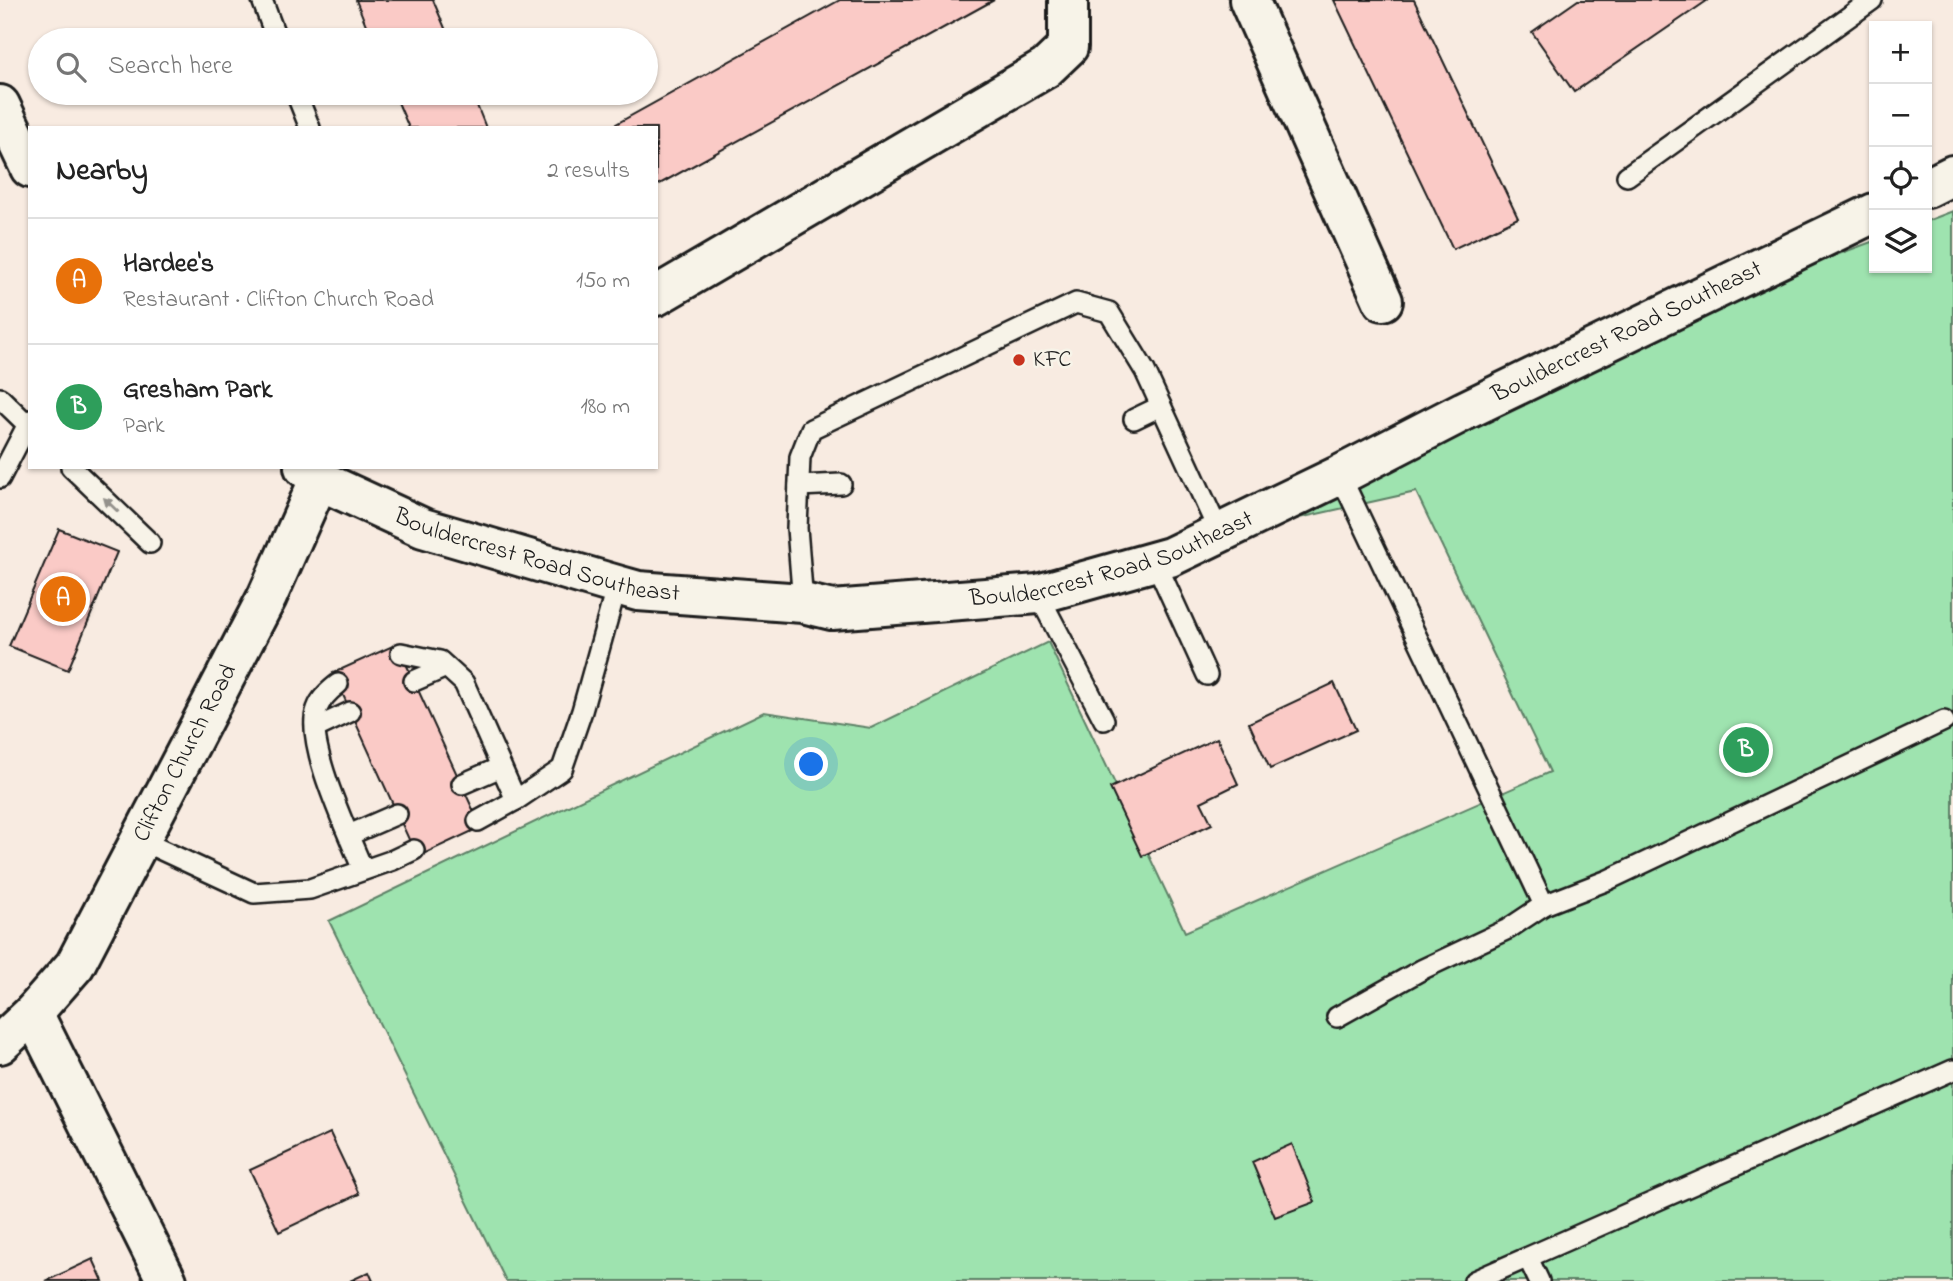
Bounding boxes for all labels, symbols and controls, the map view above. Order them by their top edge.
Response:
map controls [1869,21,1932,273]
button: + [1869,21,1932,84]
search box [28,28,658,105]
icon: search [52,48,90,86]
text: Search here [108,48,233,86]
button: − [1869,84,1932,147]
button: locate [1869,147,1932,210]
text: Nearby [56,150,148,194]
text: 2 results [547,155,630,188]
button: layers [1869,210,1932,273]
text: Hardee's [123,246,214,284]
street label: Bouldercrest Road Southeast [1485,252,1768,413]
text: A [72,265,86,298]
text: 150 m [576,265,630,298]
text: Restaurant · Clifton Church Road [123,284,434,317]
place label: KFC [1033,343,1071,378]
marker: KFC [1011,352,1027,368]
text: Gresham Park [123,372,272,410]
text: B [71,391,87,424]
text: 180 m [581,391,630,424]
text: Park [123,410,165,443]
one-way arrow [102,497,120,513]
street label: Bouldercrest Road Southeast [387,499,681,611]
street label: Bouldercrest Road Southeast [967,502,1259,617]
pin: A [40,573,86,625]
street label: Clifton Church Road [125,658,247,848]
pin: B [1723,724,1769,776]
your location [794,747,828,781]

